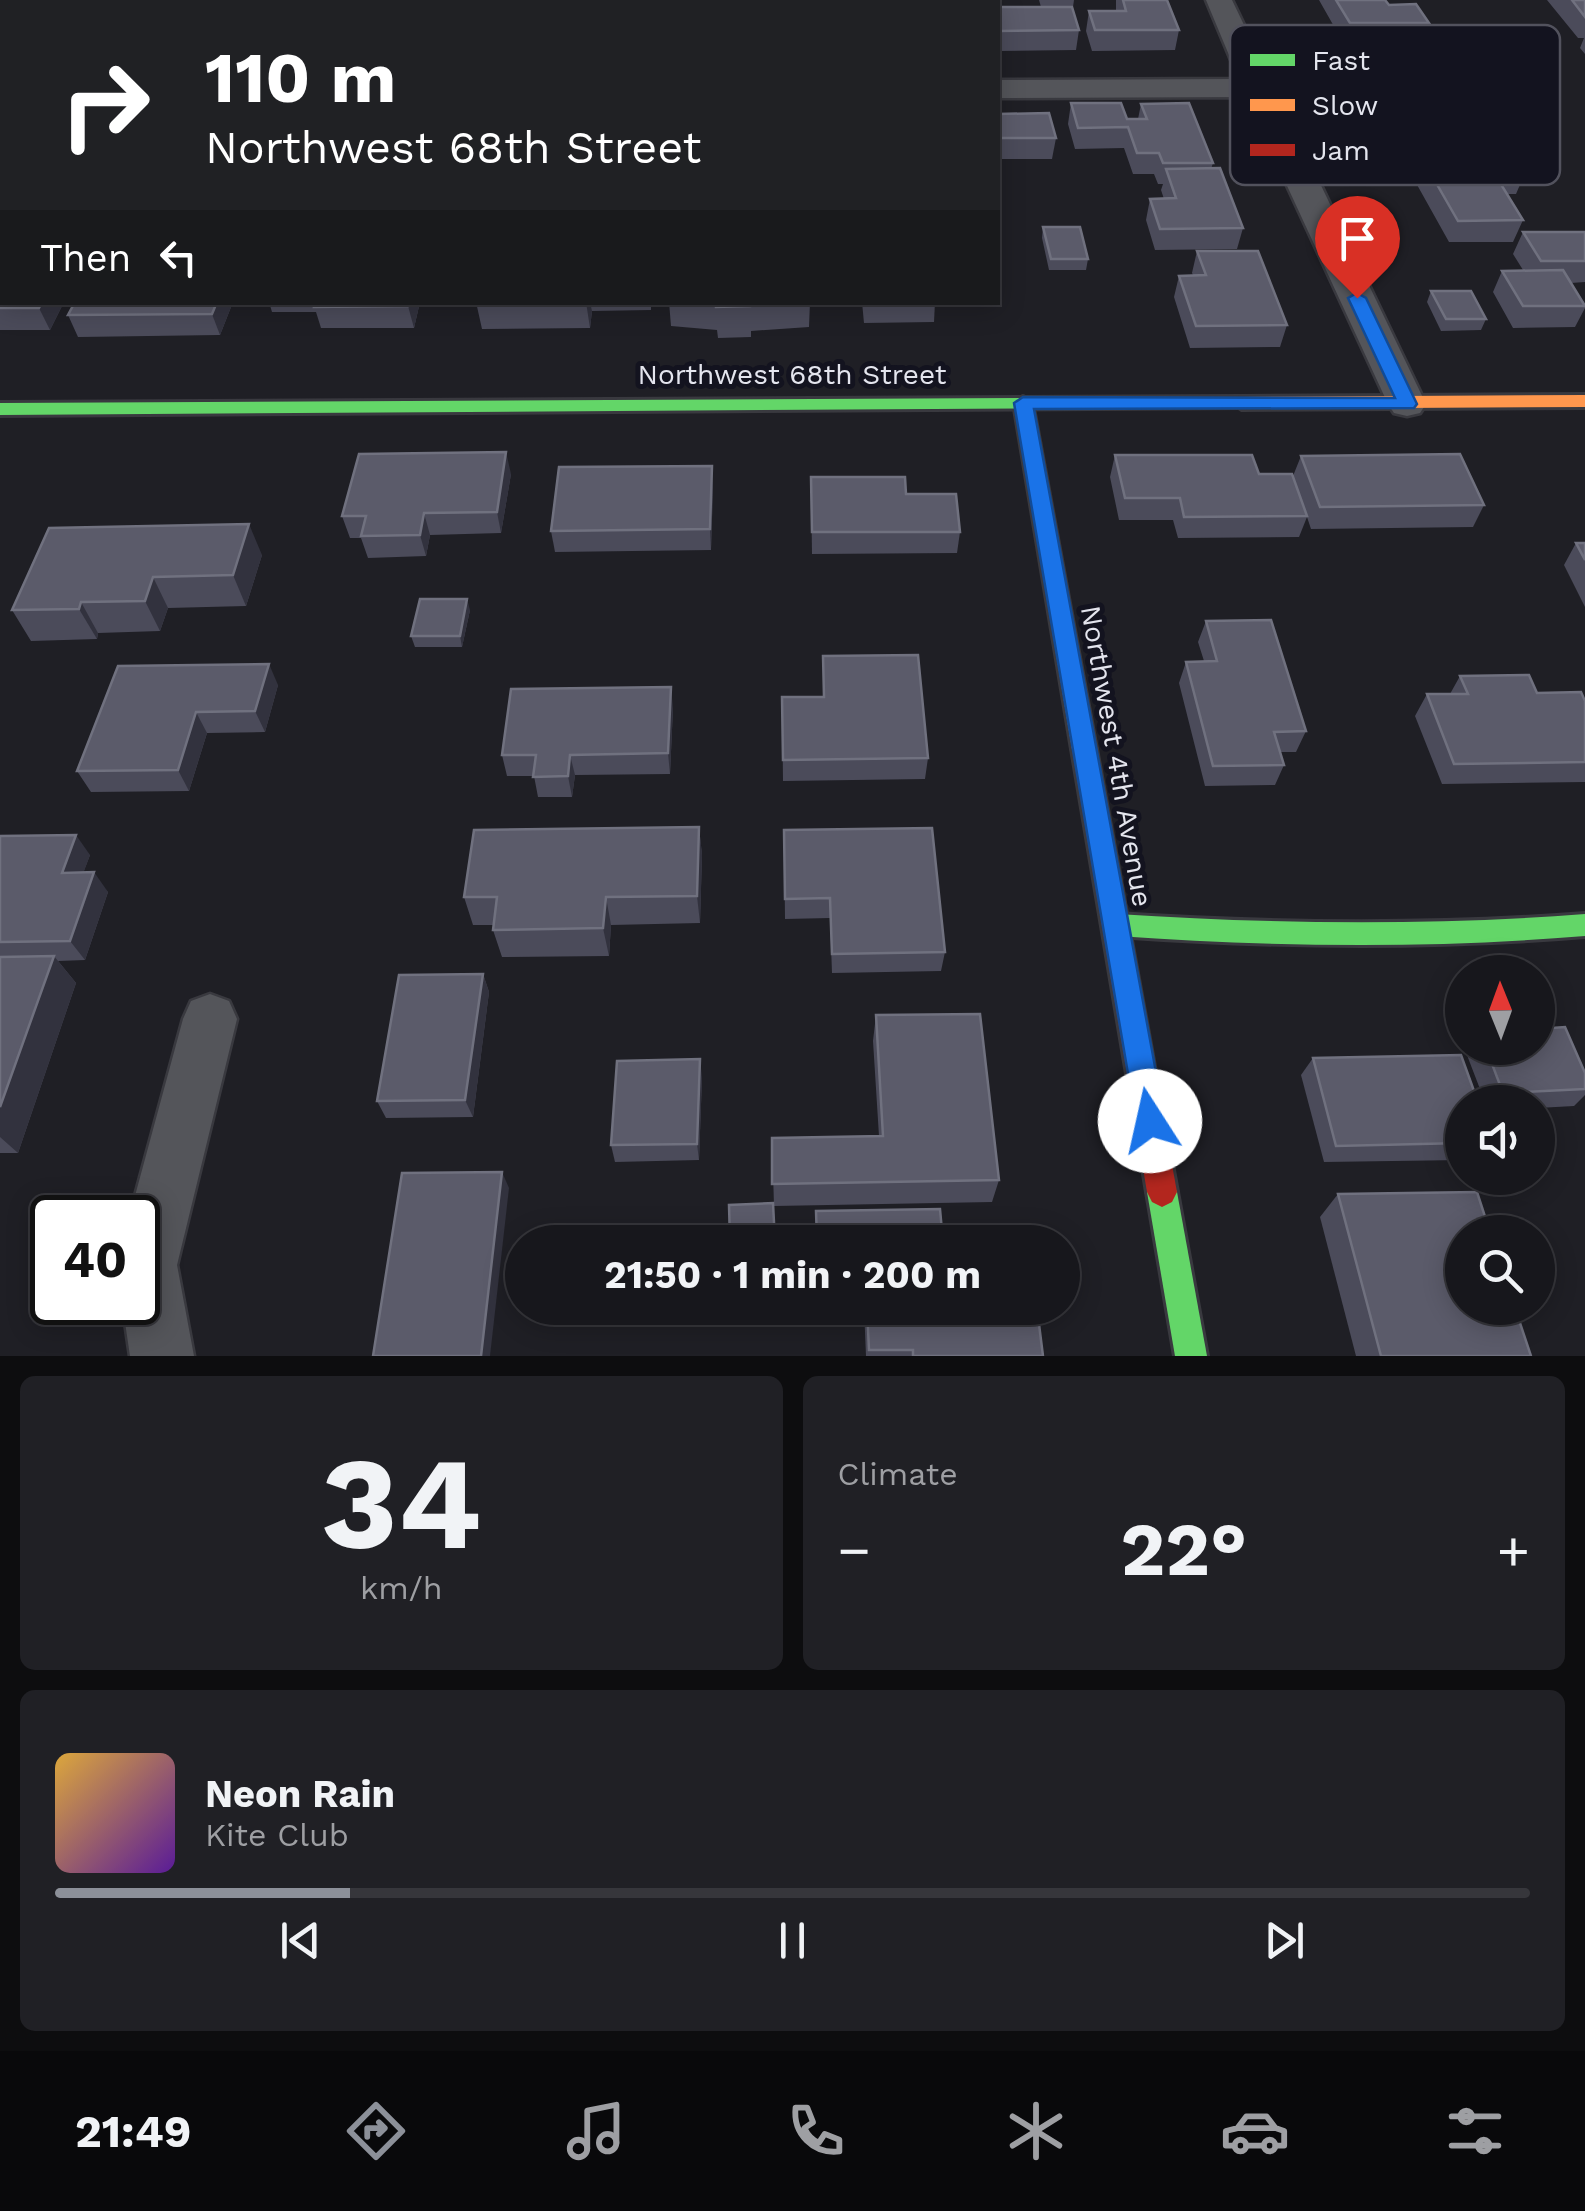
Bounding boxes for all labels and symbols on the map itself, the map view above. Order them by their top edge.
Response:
legend [1230,25,1560,185]
text: Fast [1312,44,1370,77]
text: Slow [1312,89,1378,122]
text: Jam [1312,134,1370,167]
pin [1315,196,1400,299]
street label: Northwest 68th Street [638,358,947,391]
street label: Northwest 4th Avenue [1074,603,1159,909]
north arrow [1445,955,1555,1065]
position arrow [1098,1069,1202,1173]
speed limit sign: 40 [30,1195,160,1325]

